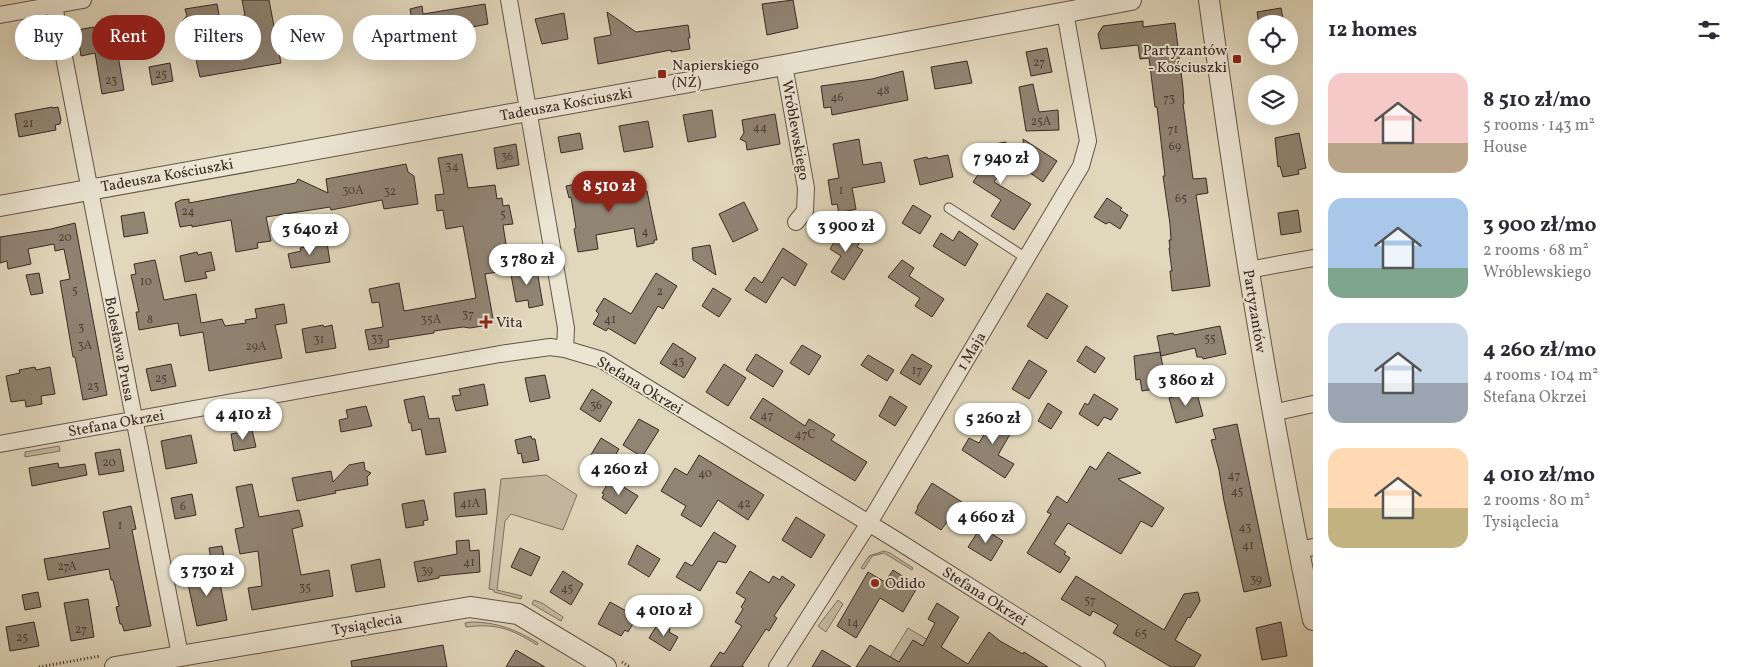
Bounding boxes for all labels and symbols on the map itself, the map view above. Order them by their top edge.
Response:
place label: Partyzantów - Kościuszki [1143,41,1227,79]
marker: Partyzantów - Kościuszki [1231,53,1243,65]
house number: 27 [1033,55,1045,71]
place label: Napierskiego (NŻ) [672,56,759,94]
house number: 25 [155,67,167,83]
marker: Napierskiego (NŻ) [656,68,668,80]
house number: 23 [105,73,117,89]
street label: Wróblewskiego [775,79,814,182]
street label: Tadeusza Kościuszki [498,83,634,127]
house number: 48 [876,83,890,99]
house number: 46 [830,90,844,106]
house number: 73 [1163,91,1175,107]
house number: 25A [1031,114,1052,130]
house number: 21 [22,116,34,132]
house number: 44 [753,120,767,136]
house number: 71 [1168,122,1178,138]
house number: 69 [1169,139,1181,155]
pin: 7 940 zł [949,142,1053,185]
house number: 36 [501,149,513,165]
street label: Tadeusza Kościuszki [99,154,235,198]
house number: 34 [445,159,459,175]
pin: 8 510 zł [557,170,661,213]
house number: 30A [342,183,364,199]
house number: 1 [839,183,843,199]
house number: 32 [384,184,396,200]
house number: 65 [1175,191,1187,207]
house number: 24 [181,204,195,220]
house number: 5 [500,207,506,223]
pin: 3 900 zł [794,210,898,253]
pin: 3 640 zł [258,214,362,256]
house number: 4 [641,224,649,240]
house number: 20 [58,230,72,246]
pin: 3 780 zł [475,244,579,286]
street label: Partyzantów [1237,268,1271,355]
house number: 10 [140,274,152,290]
house number: 5 [72,283,78,299]
house number: 2 [657,284,663,300]
street label: Bolesława Prusa [98,295,139,403]
house number: 37 [462,307,474,323]
house number: 8 [147,312,153,328]
house number: 35A [421,312,442,328]
house number: 41 [604,312,616,328]
place label: Vita [496,313,523,334]
marker: Vita [480,316,492,328]
house number: 3 [78,320,84,336]
street label: 1 Maja [952,328,992,375]
house number: 33 [371,331,383,347]
house number: 55 [1204,331,1216,347]
house number: 31 [314,332,324,348]
house number: 3A [78,338,93,354]
house number: 29A [245,339,267,355]
street label: Stefana Okrzei [592,352,686,420]
house number: 43 [672,354,684,370]
house number: 17 [912,363,922,379]
pin: 3 860 zł [1134,364,1238,407]
house number: 25 [155,371,167,387]
house number: 23 [87,379,99,395]
pin: 4 410 zł [191,398,295,441]
house number: 36 [590,398,602,414]
pin: 5 260 zł [941,402,1045,445]
street label: Stefana Okrzei [67,406,166,443]
house number: 47 [761,408,774,424]
house number: 47C [795,427,816,443]
pin: 4 260 zł [567,454,671,496]
house number: 20 [102,455,116,471]
house number: 40 [698,466,712,482]
house number: 47 [1228,468,1241,484]
house number: 45 [1231,484,1244,500]
house number: 41A [460,496,481,512]
house number: 42 [737,496,751,512]
house number: 6 [180,499,186,515]
pin: 4 660 zł [934,502,1038,544]
house number: 1 [118,518,122,534]
house number: 43 [1239,520,1251,536]
house number: 41 [1242,538,1254,554]
pin: 3 730 zł [155,554,259,597]
house number: 41 [463,555,475,571]
house number: 27A [57,559,77,575]
house number: 39 [421,563,433,579]
street label: Stefana Okrzei [937,563,1031,632]
house number: 39 [1250,572,1262,588]
place label: Odido [885,574,925,595]
marker: Odido [869,577,881,589]
house number: 35 [299,580,311,596]
house number: 45 [561,581,574,597]
house number: 57 [1084,593,1096,609]
pin: 4 010 zł [612,594,716,637]
street label: Tysiąclecia [330,609,404,642]
house number: 14 [847,615,859,631]
house number: 27 [75,622,87,638]
house number: 65 [1135,626,1147,642]
house number: 25 [16,630,28,646]

